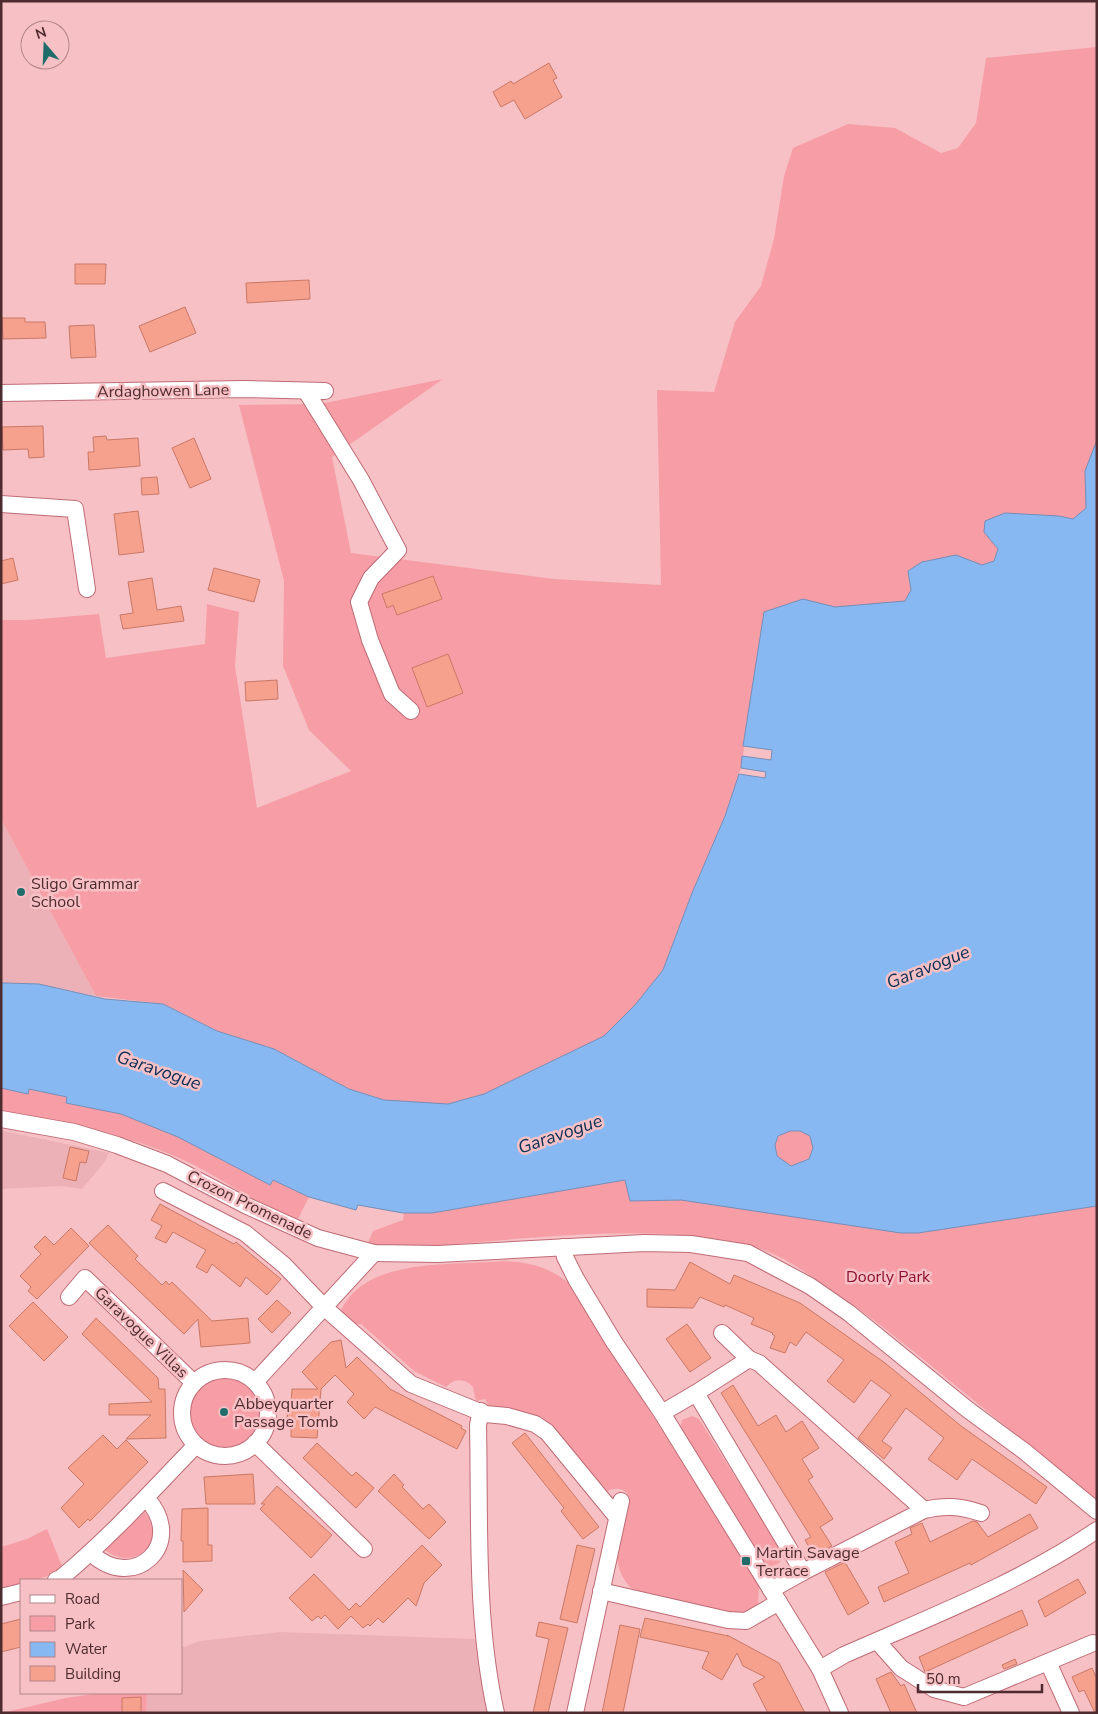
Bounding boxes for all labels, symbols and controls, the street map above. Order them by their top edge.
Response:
north arrow [20,20,70,70]
text: N [33,22,49,44]
street label: Ardaghowen Lane [97,379,229,403]
place label: Sligo Grammar School [31,873,139,913]
marker: Sligo Grammar School [15,886,27,898]
water label: Garavogue [883,939,974,995]
water label: Garavogue [114,1044,205,1096]
water label: Garavogue [515,1108,606,1160]
street label: Crozon Promenade [183,1165,316,1245]
park label: Doorly Park [846,1266,931,1288]
street label: Garavogue Villas [90,1282,193,1383]
place label: Abbeyquarter Passage Tomb [234,1393,338,1433]
marker: Abbeyquarter Passage Tomb [218,1406,230,1418]
place label: Martin Savage Terrace [756,1542,860,1582]
marker: Martin Savage Terrace [740,1555,752,1567]
legend [20,1579,182,1694]
text: Road [65,1589,100,1609]
text: Park [65,1614,95,1634]
text: Water [65,1639,108,1659]
scale bar [918,1662,1042,1694]
text: Building [65,1664,121,1684]
text: 50 m [926,1669,961,1689]

